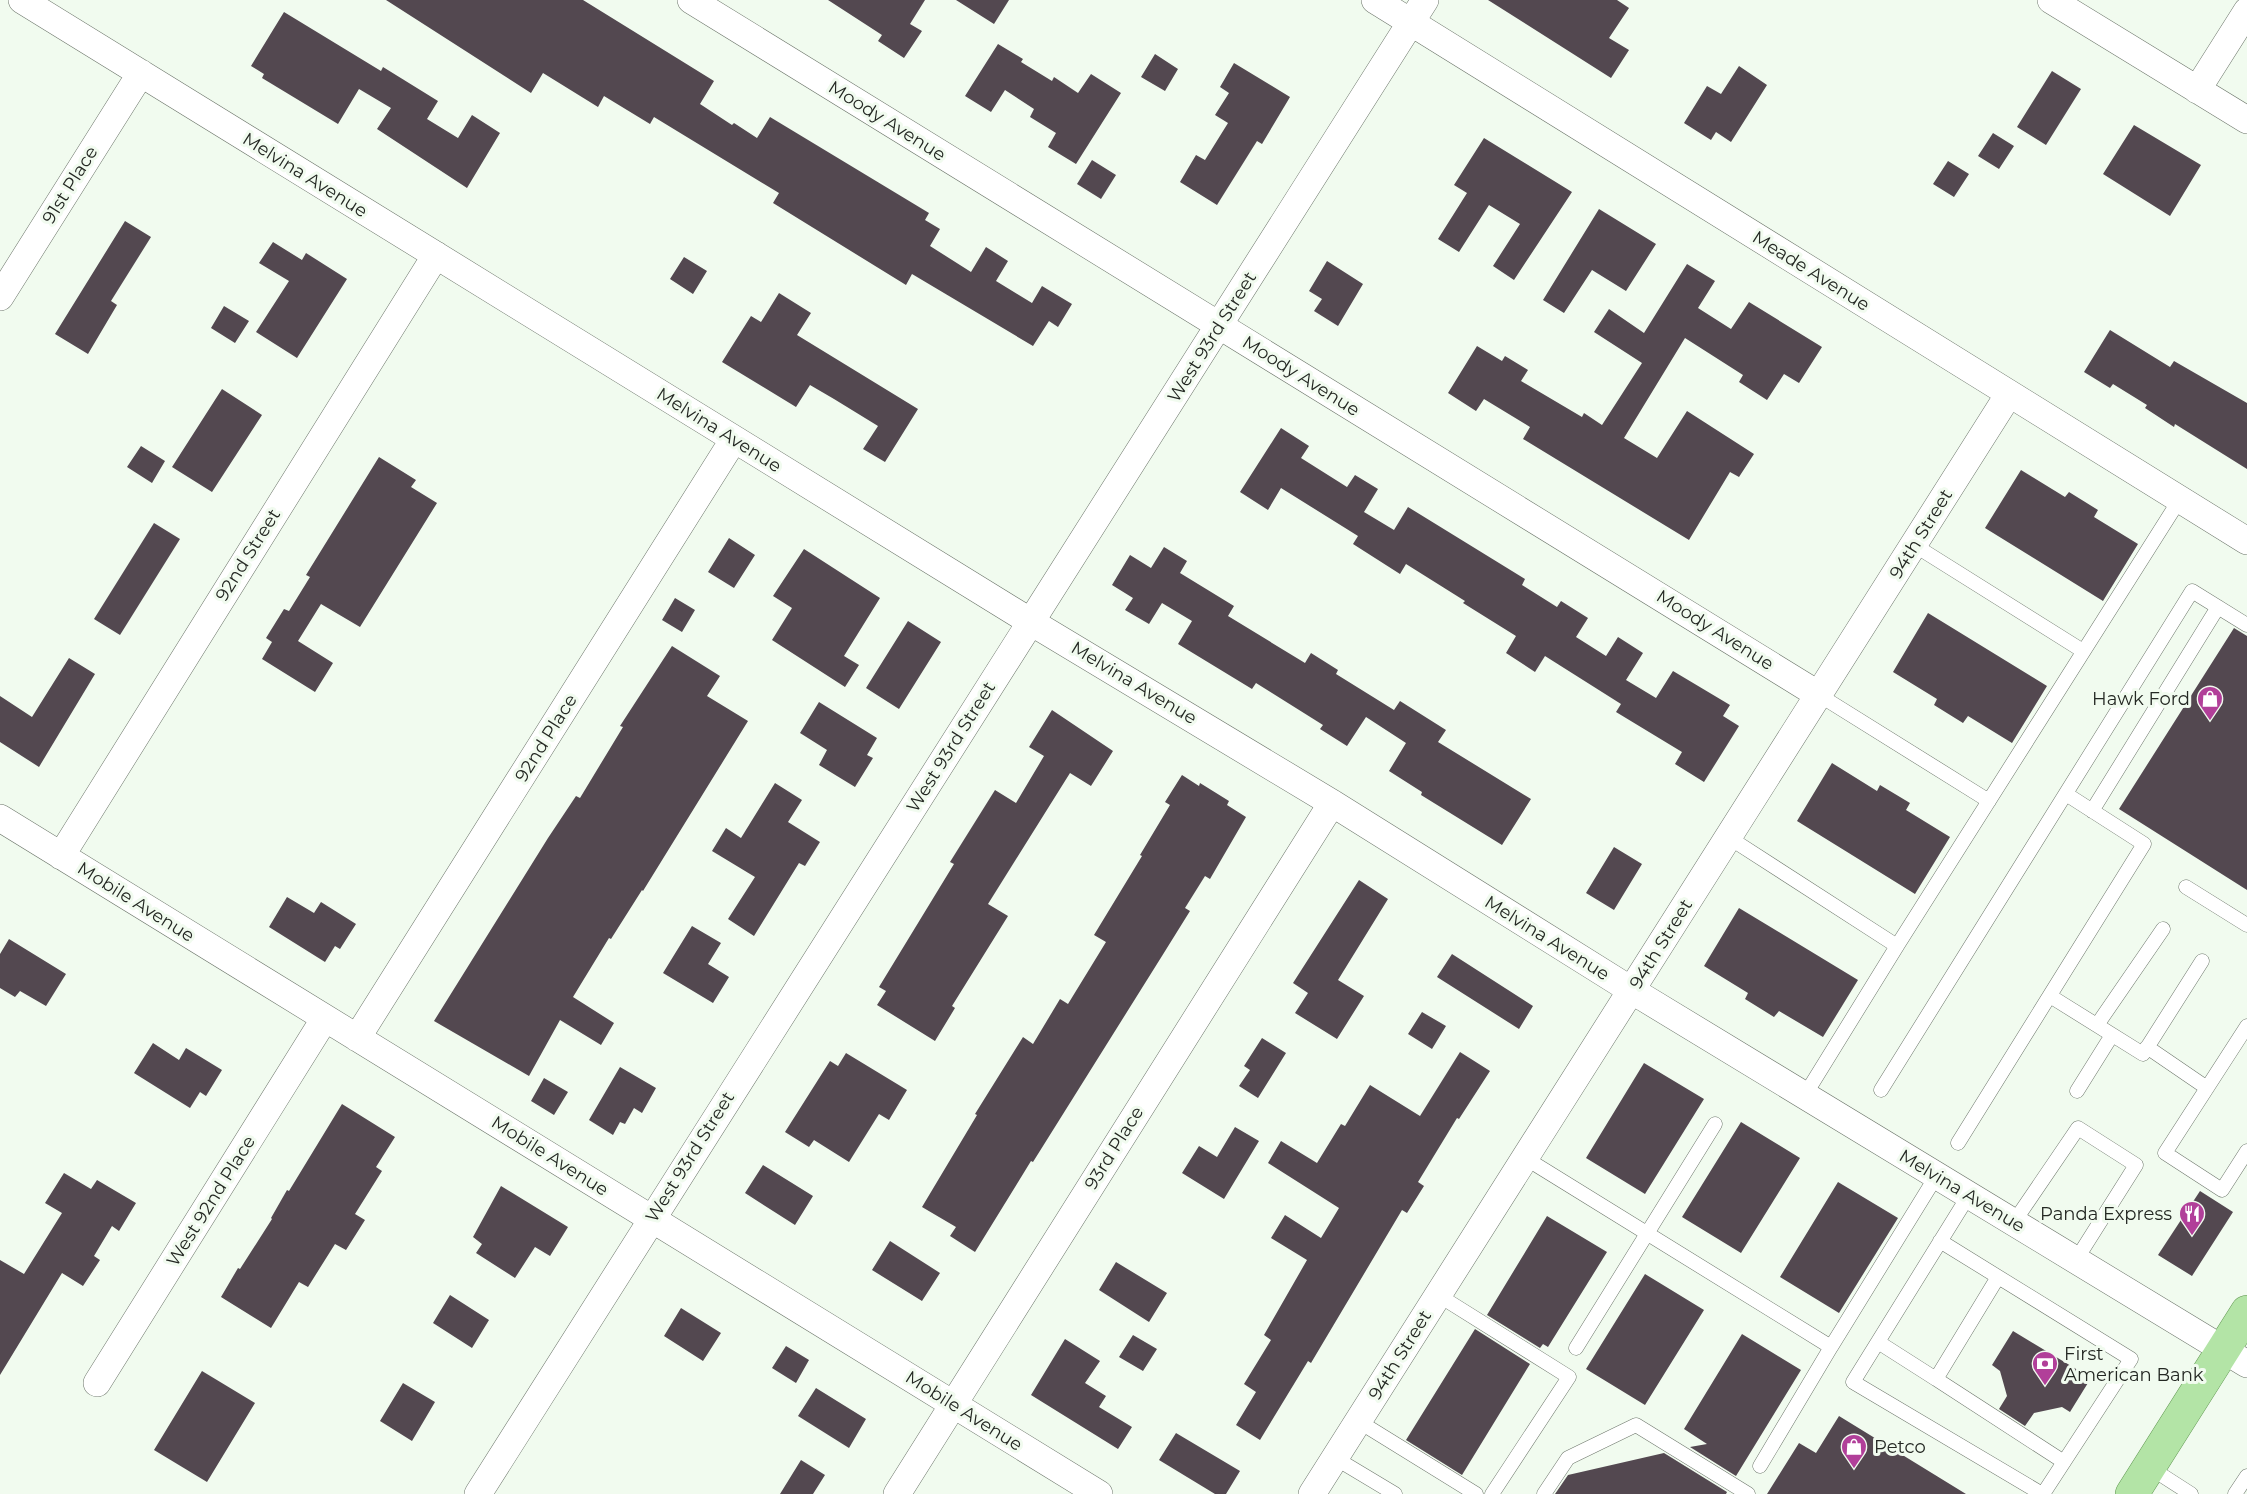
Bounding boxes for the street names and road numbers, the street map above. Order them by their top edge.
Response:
street label: Moody Avenue [824,76,950,166]
street label: Melvina Avenue [239,128,372,222]
street label: 91st Place [37,142,103,228]
street label: Meade Avenue [1748,226,1874,316]
street label: West 93rd Street [1163,268,1261,406]
street label: Moody Avenue [1238,331,1364,421]
street label: Melvina Avenue [653,383,786,477]
street label: 94th Street [1885,485,1957,583]
street label: 92nd Street [211,505,285,605]
street label: Moody Avenue [1652,585,1778,675]
street label: Melvina Avenue [1067,637,1201,729]
street label: West 93rd Street [902,678,1000,816]
street label: 92nd Place [510,690,582,786]
street label: Mobile Avenue [73,857,199,947]
street label: Melvina Avenue [1481,891,1614,985]
street label: 94th Street [1625,895,1697,993]
street label: West 93rd Street [641,1088,739,1226]
street label: 93rd Place [1080,1102,1148,1194]
street label: Mobile Avenue [487,1111,613,1201]
street label: West 92nd Place [162,1131,260,1271]
street label: Melvina Avenue [1895,1145,2029,1237]
street label: 94th Street [1364,1306,1436,1404]
street label: Mobile Avenue [901,1366,1027,1456]

